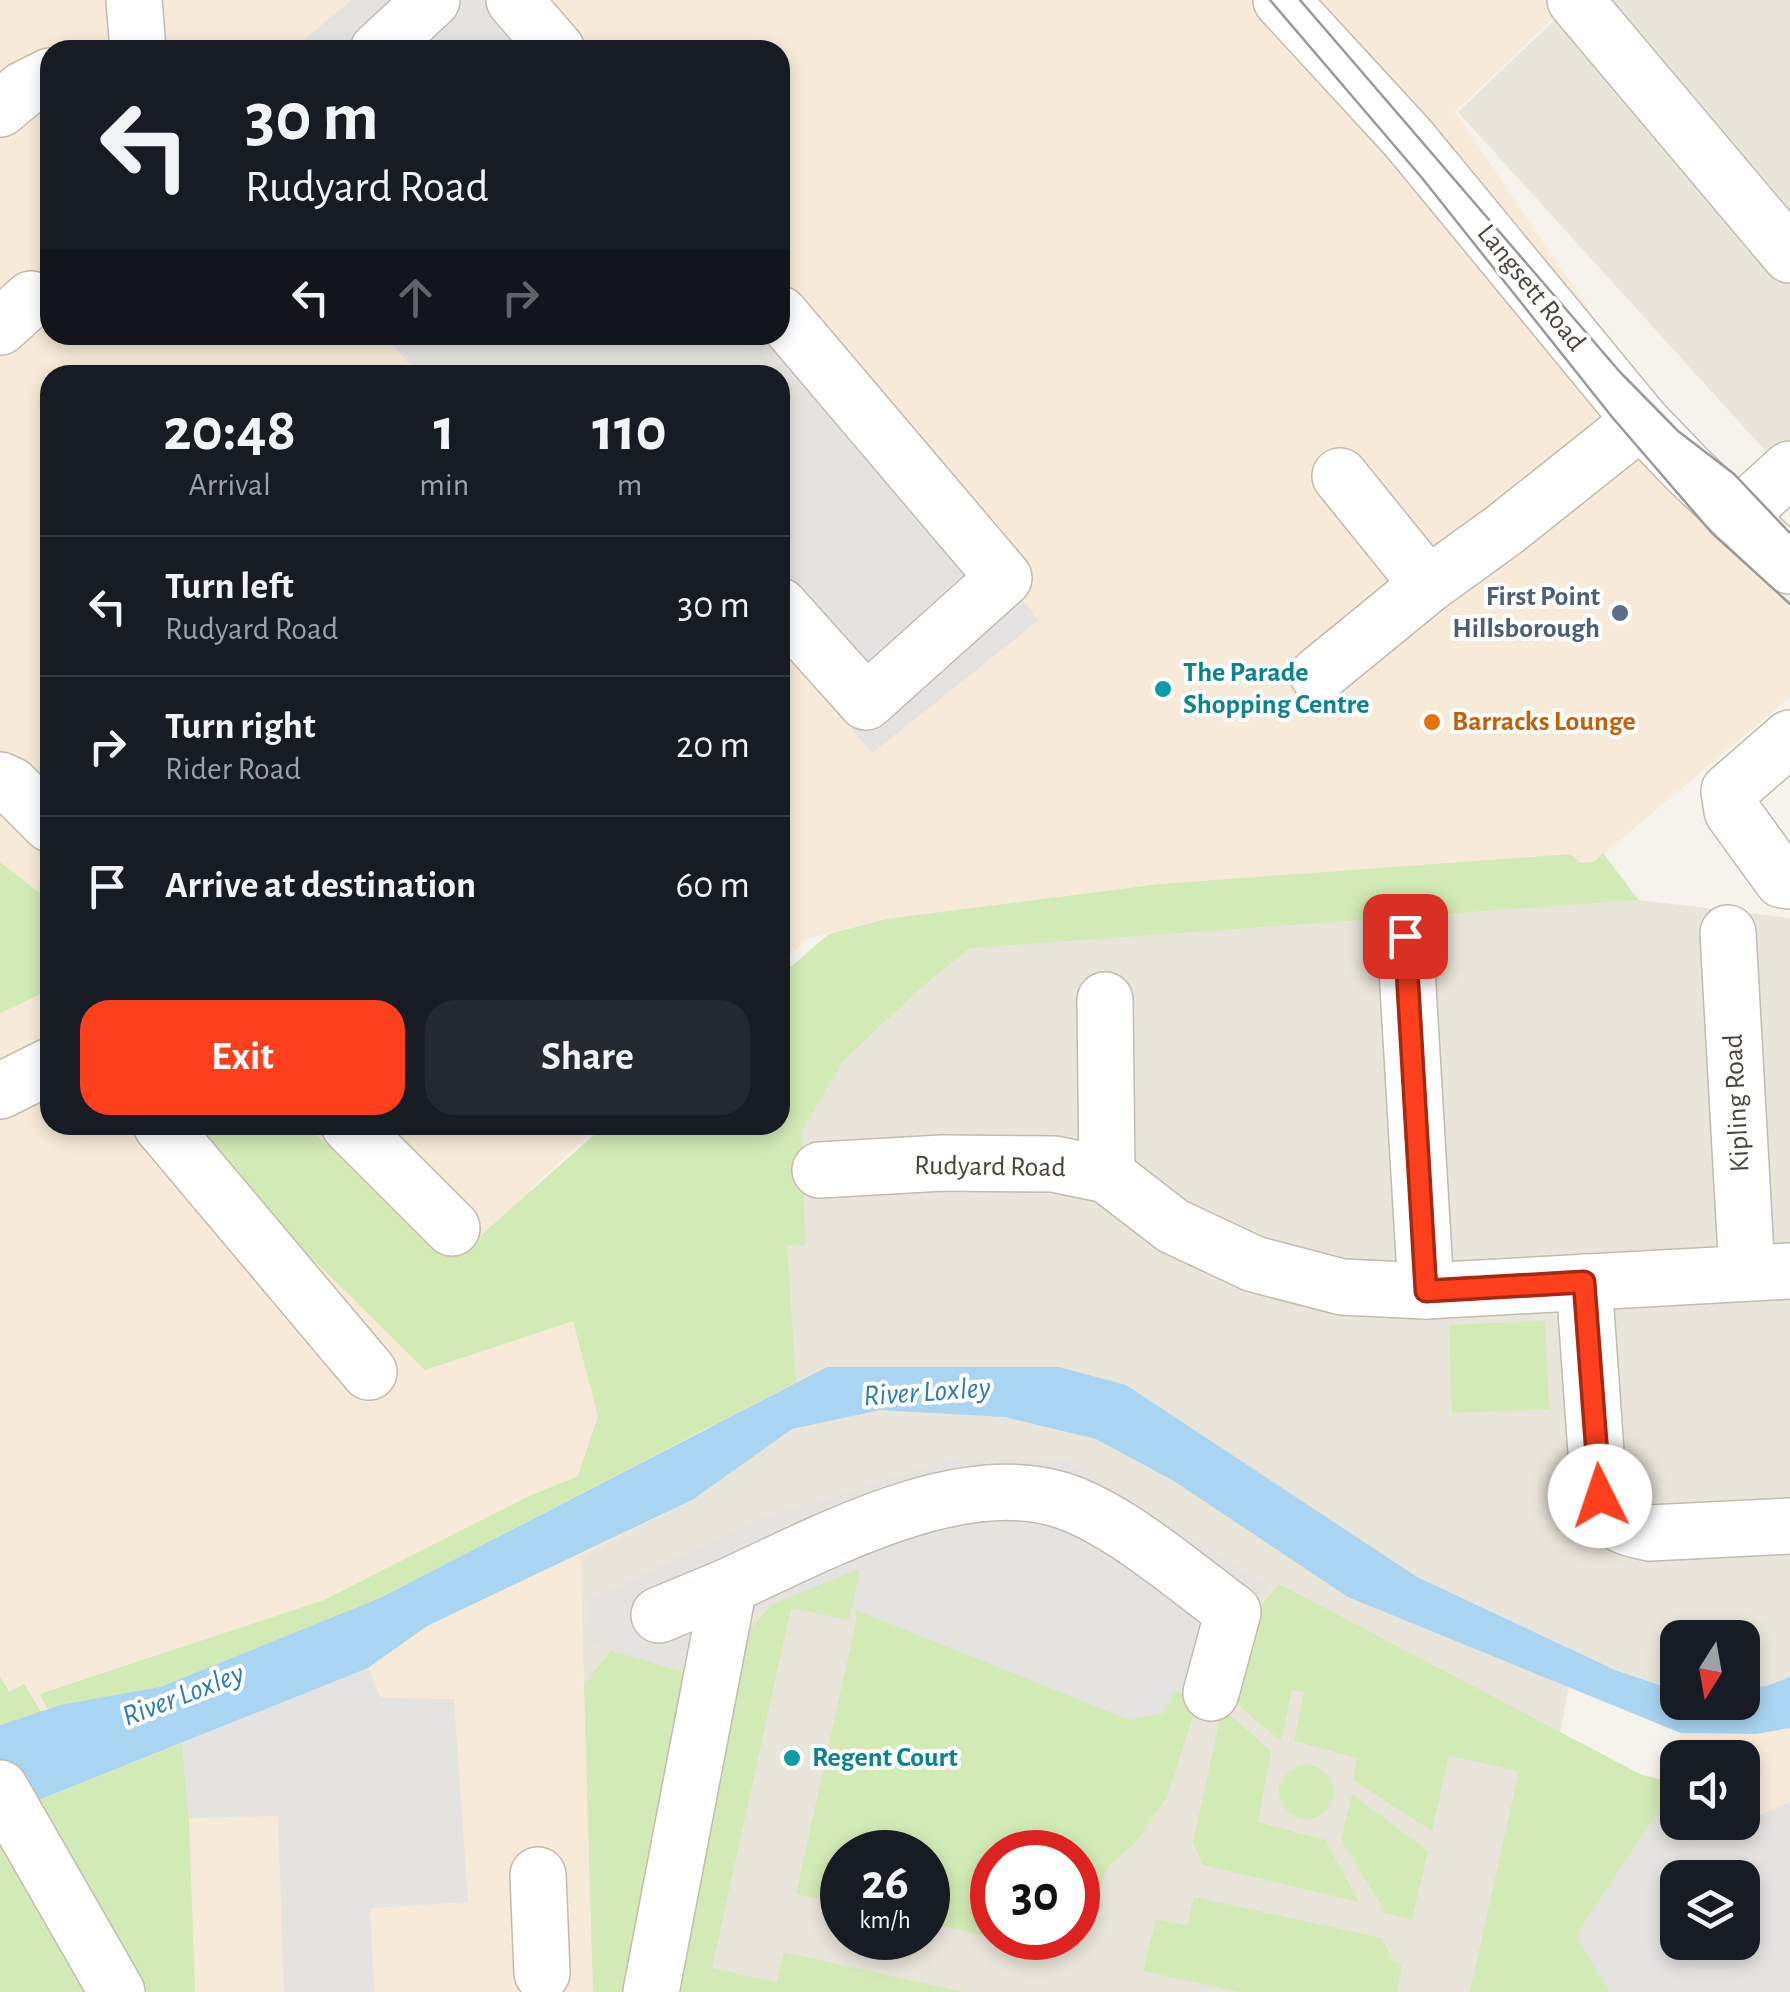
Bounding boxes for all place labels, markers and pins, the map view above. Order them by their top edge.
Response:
place label: First Point Hillsborough [1452,583,1601,643]
marker: First Point Hillsborough [1609,602,1631,624]
place label: The Parade Shopping Centre [1183,659,1369,719]
marker: The Parade Shopping Centre [1152,678,1174,700]
place label: Barracks Lounge [1452,708,1636,736]
marker: Barracks Lounge [1421,711,1443,733]
pin [1363,894,1448,979]
place label: Regent Court [812,1744,958,1772]
marker: Regent Court [781,1747,803,1769]

